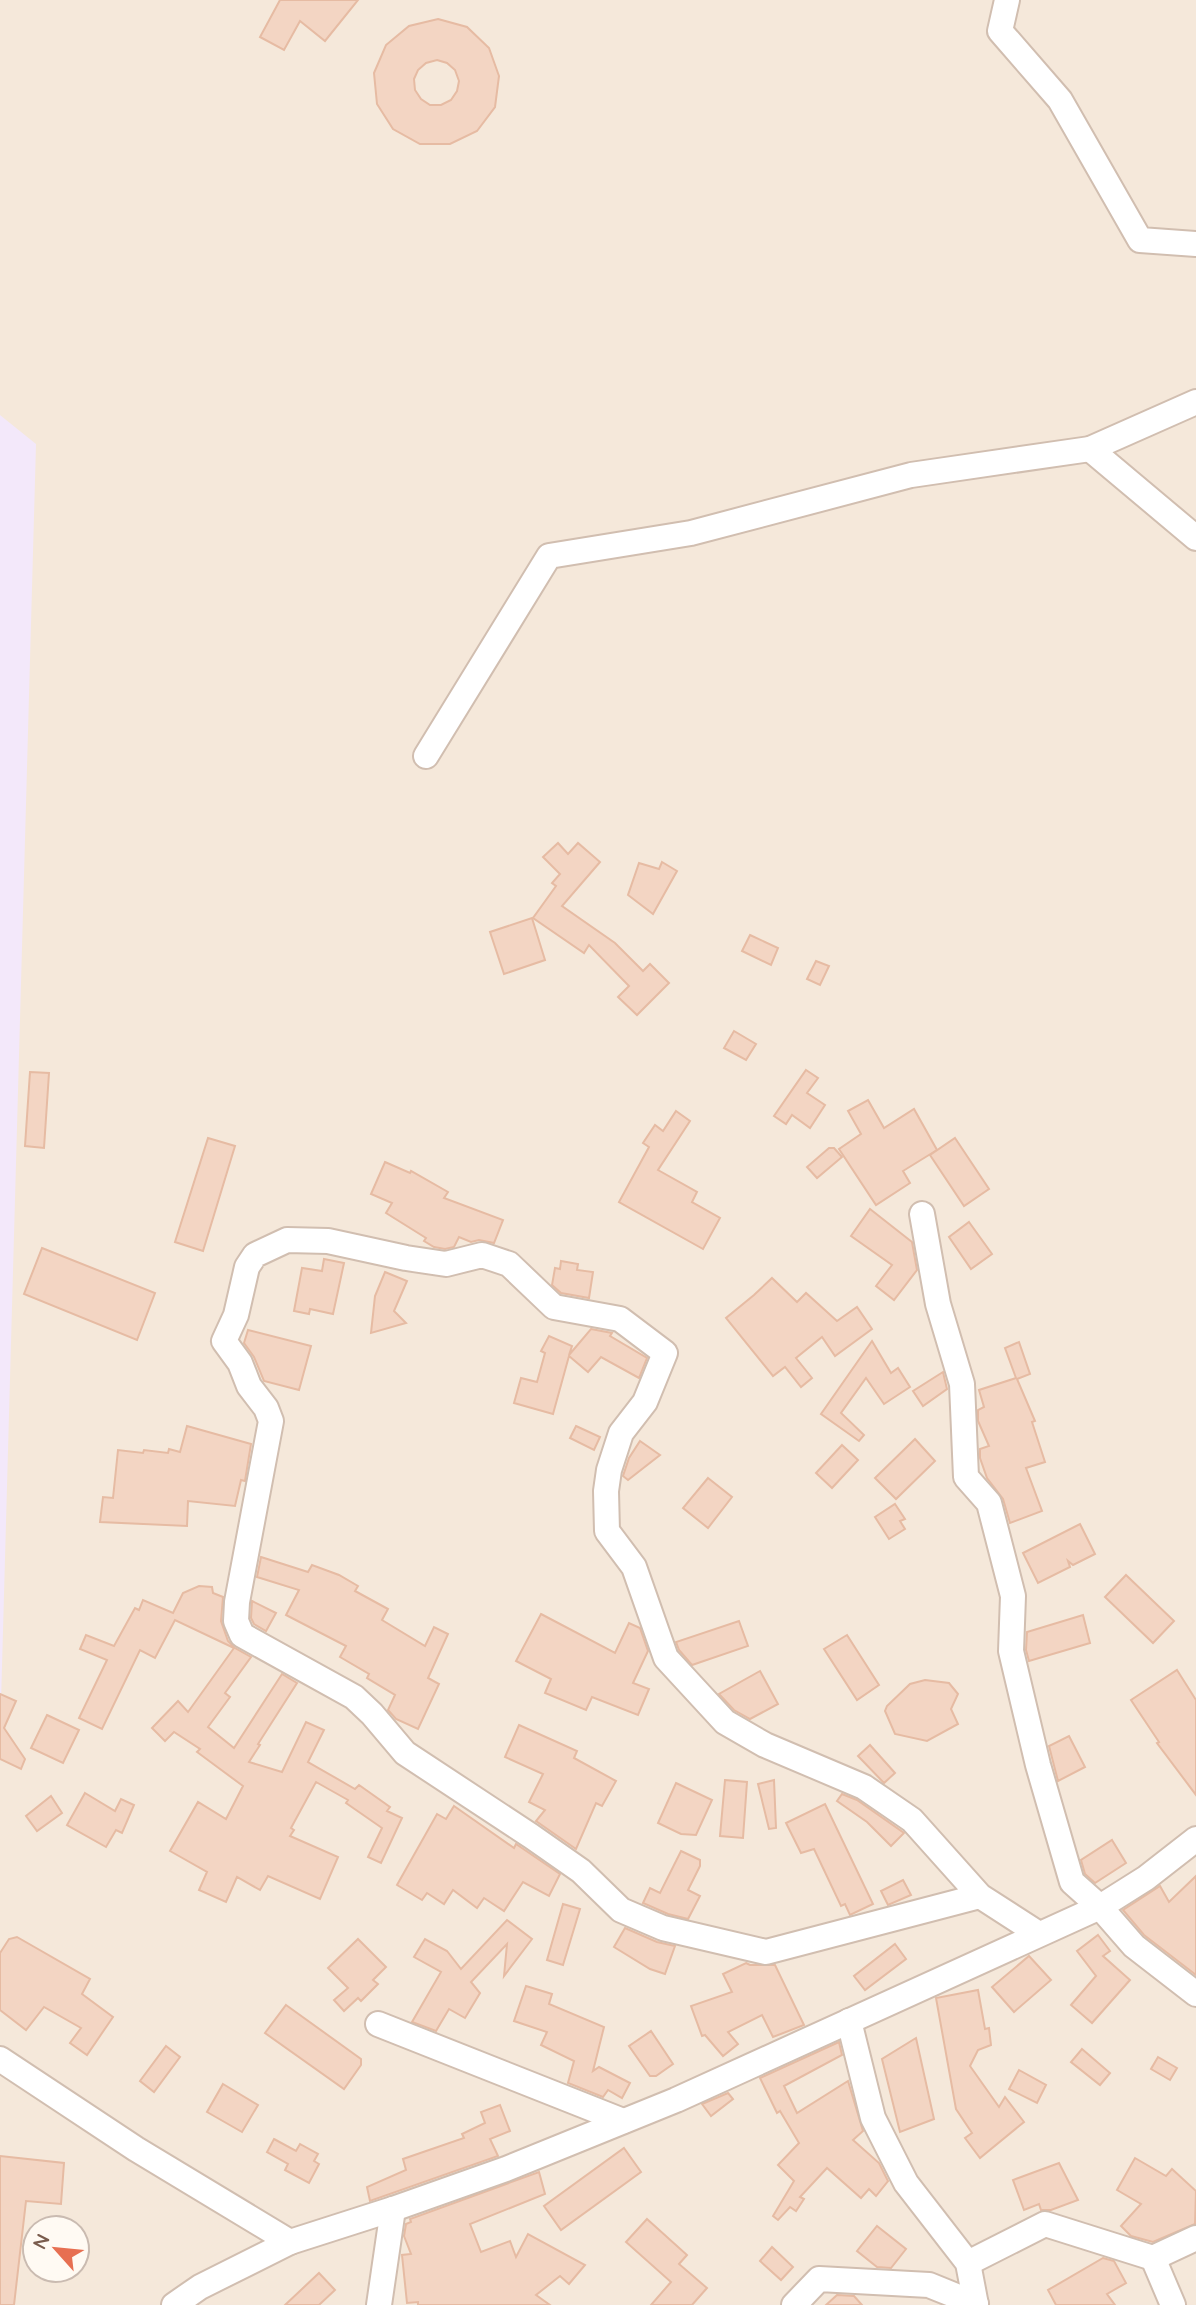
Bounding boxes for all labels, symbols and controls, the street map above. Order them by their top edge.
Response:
north arrow [21,2214,91,2284]
text: N [27,2230,55,2253]

